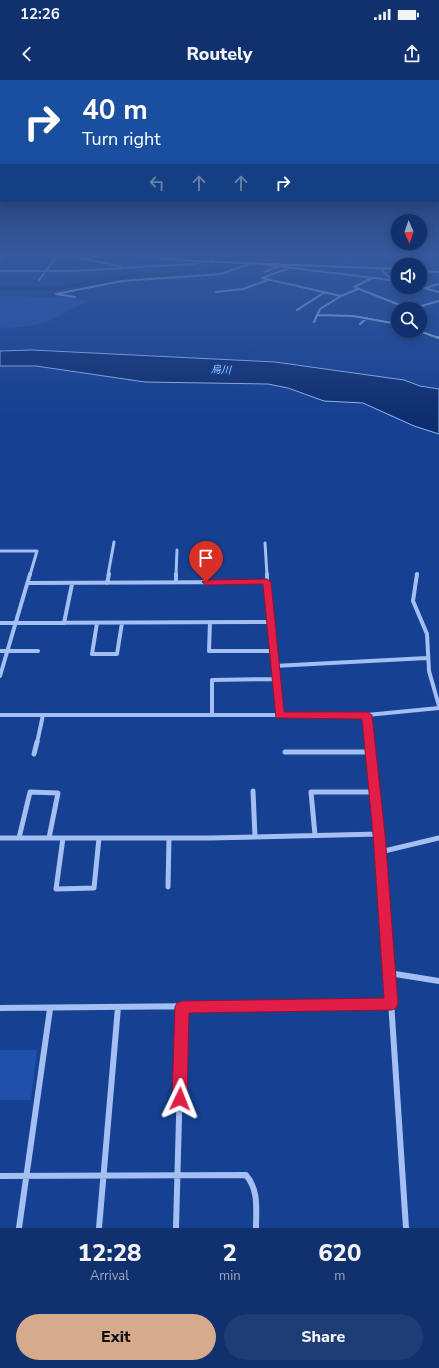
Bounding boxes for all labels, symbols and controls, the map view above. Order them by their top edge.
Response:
text: 12:26 [20,4,60,24]
text: Routely [187,42,252,66]
icon: back [16,43,38,65]
icon: share [401,43,423,65]
text: 40 m [82,91,148,129]
icon: right [16,96,68,148]
text: Turn right [82,127,161,151]
icon: left [146,172,168,194]
icon: ahead [188,172,210,194]
icon: ahead [230,172,252,194]
icon: right [272,172,294,194]
north arrow [391,214,427,250]
map controls [391,214,427,338]
button: sound [391,258,427,294]
button: search [391,302,427,338]
water label: 烏川 [211,362,232,378]
pin [189,541,223,582]
icon: arrive [195,547,217,569]
position arrow [159,1078,201,1120]
text: 12:28 [78,1237,141,1269]
text: 2 [223,1237,237,1269]
text: 620 [318,1237,361,1269]
text: Arrival [90,1267,129,1285]
text: min [219,1267,241,1285]
text: m [334,1267,345,1285]
button: Exit [16,1314,216,1360]
button: Share [224,1314,423,1360]

